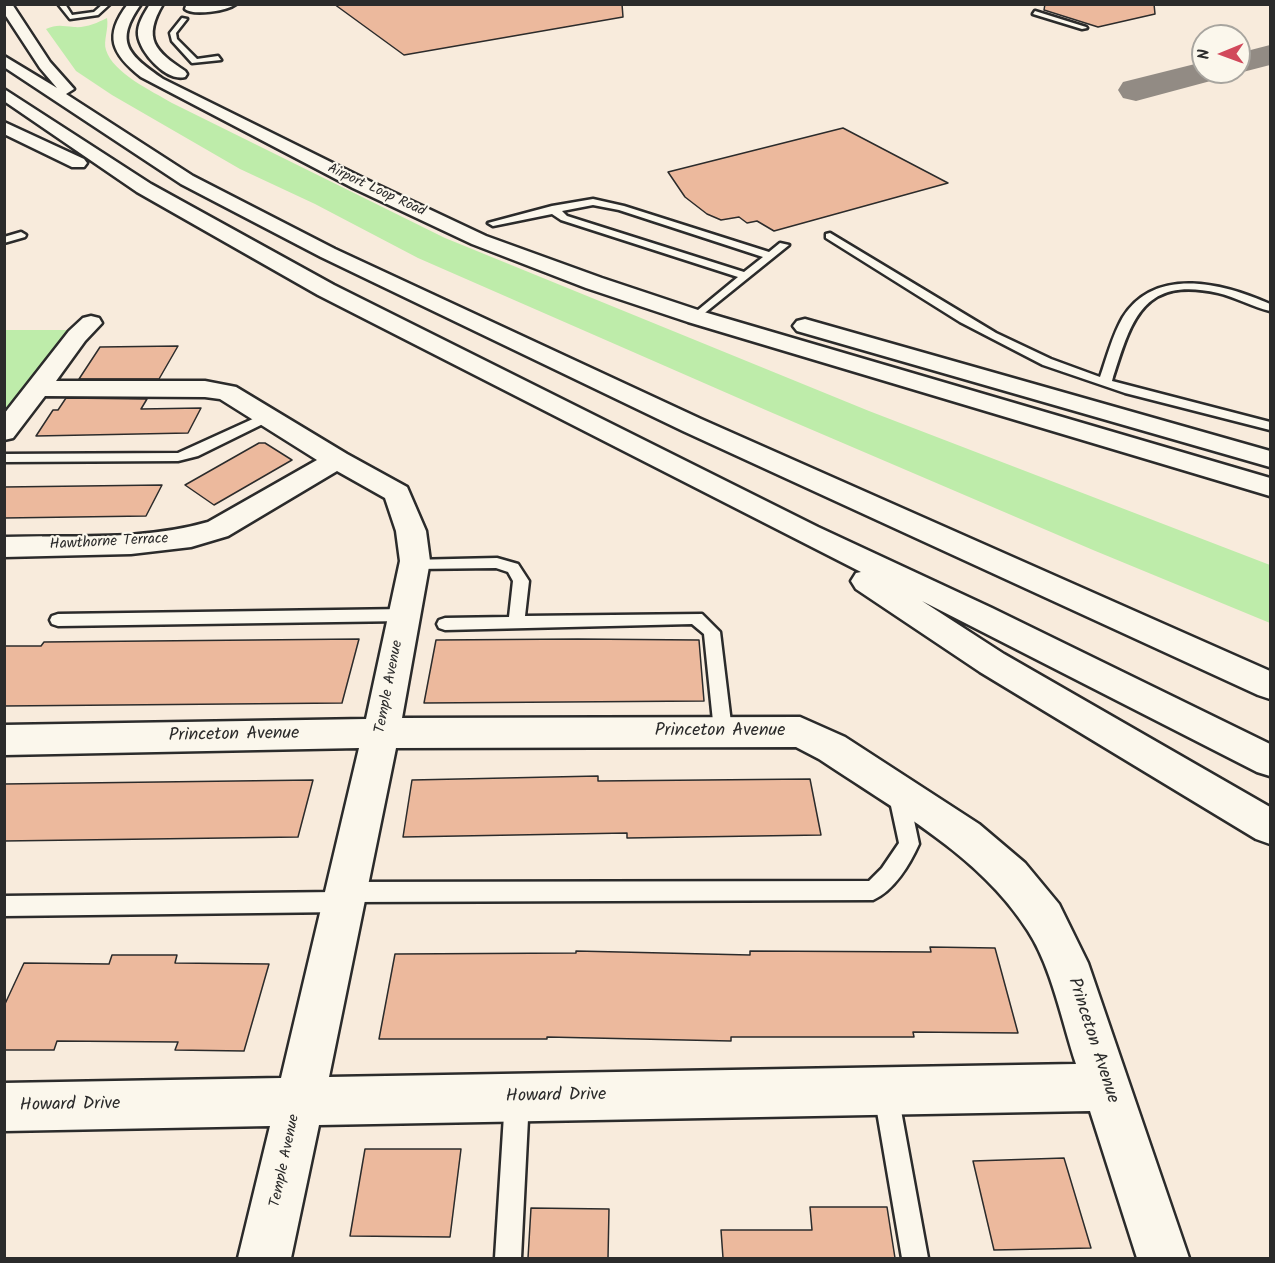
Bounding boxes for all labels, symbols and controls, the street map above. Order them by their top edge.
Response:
north arrow [1191,24,1251,84]
text: N [1192,49,1217,60]
street label: Airport Loop Road [324,161,428,221]
street label: Hawthorne Terrace [49,531,169,555]
street label: Temple Avenue [372,639,408,735]
street label: Princeton Avenue [655,721,785,743]
street label: Princeton Avenue [168,724,300,748]
street label: Princeton Avenue [1062,976,1122,1106]
street label: Howard Drive [506,1085,606,1109]
street label: Howard Drive [20,1094,120,1118]
street label: Temple Avenue [267,1113,305,1209]

